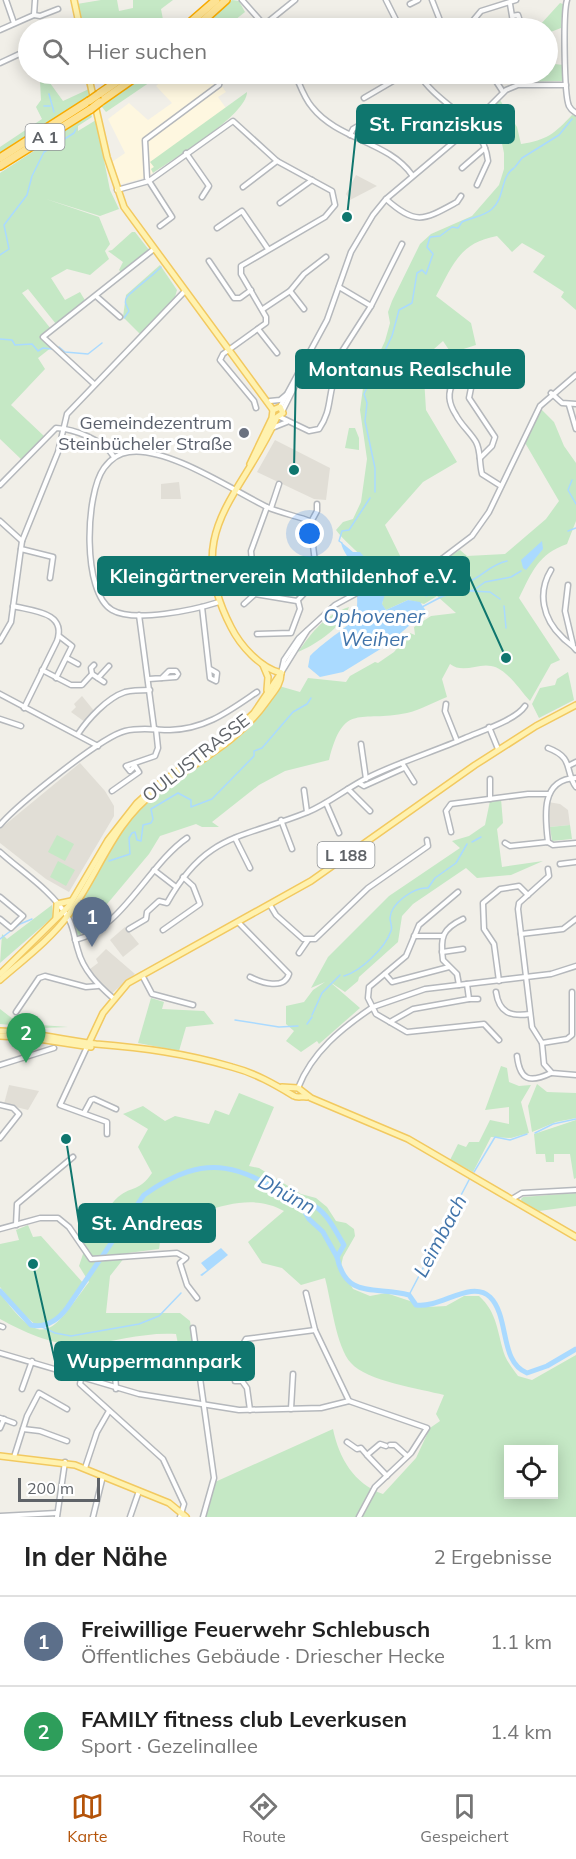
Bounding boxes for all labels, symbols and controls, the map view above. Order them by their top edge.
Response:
search box [18,18,558,84]
icon: search [39,35,72,68]
text: Hier suchen [87,37,207,65]
callout: St. Franziskus [357,105,514,143]
text: St. Franziskus [369,111,503,136]
road number: A 1 [26,124,64,150]
callout: Montanus Realschule [296,350,524,388]
text: Montanus Realschule [308,356,512,381]
place label: Gemeindezentrum Steinbücheler Straße [58,411,232,455]
marker: Gemeindezentrum Steinbücheler Straße [237,426,251,440]
your location [295,519,324,548]
callout: Kleingärtnerverein Mathildenhof e.V. [98,557,469,595]
text: Kleingärtnerverein Mathildenhof e.V. [109,563,457,588]
water label: Ophovener Weiher [323,603,426,651]
street label: OULUSTRASSE [138,709,254,807]
road number: L 188 [318,842,374,868]
pin: 1 [72,898,112,947]
pin: 2 [6,1014,46,1063]
water label: Dhünn [254,1168,320,1219]
water label: Leimbach [407,1190,472,1281]
callout: St. Andreas [79,1204,215,1242]
text: St. Andreas [91,1210,203,1235]
callout: Wuppermannpark [55,1342,254,1380]
text: Wuppermannpark [66,1348,243,1373]
map controls [504,1445,558,1499]
button: locate [504,1445,558,1499]
scale bar [18,1475,100,1502]
text: 200 m [27,1478,74,1498]
text: In der Nähe [24,1540,168,1573]
text: 2 Ergebnisse [434,1544,552,1569]
text: Freiwillige Feuerwehr Schlebusch [81,1615,430,1643]
text: 1 [38,1629,50,1654]
text: 1.1 km [490,1629,552,1654]
text: Öffentliches Gebäude · Driescher Hecke [81,1643,445,1668]
text: FAMILY fitness club Leverkusen [81,1705,407,1733]
text: 2 [38,1719,50,1744]
text: 1.4 km [490,1719,552,1744]
text: Sport · Gezelinallee [81,1733,258,1758]
tab: Karte [67,1790,108,1846]
tab: Route [242,1790,286,1846]
tab: Gespeichert [420,1790,509,1846]

